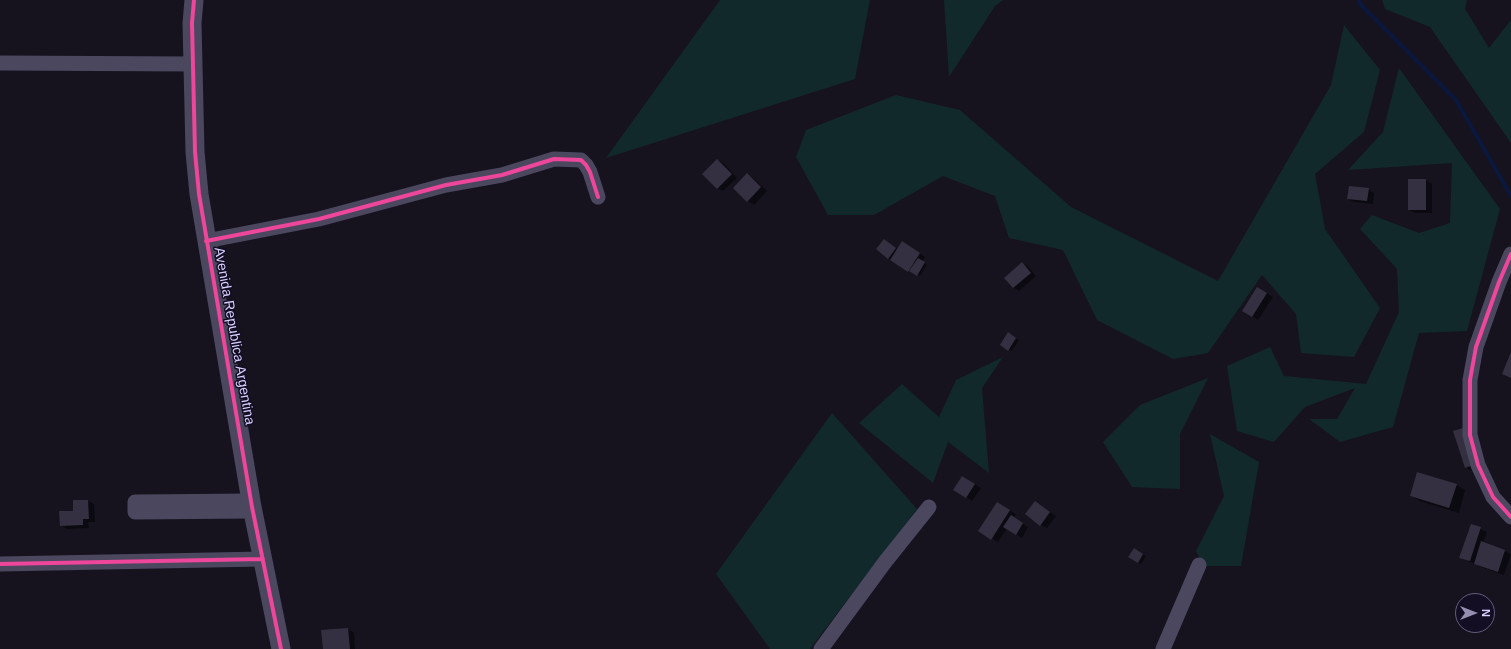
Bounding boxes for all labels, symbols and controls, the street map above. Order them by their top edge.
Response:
street label: Avenida Republica Argentina [210,246,258,426]
north arrow [1455,593,1495,633]
text: N [1480,609,1492,617]

